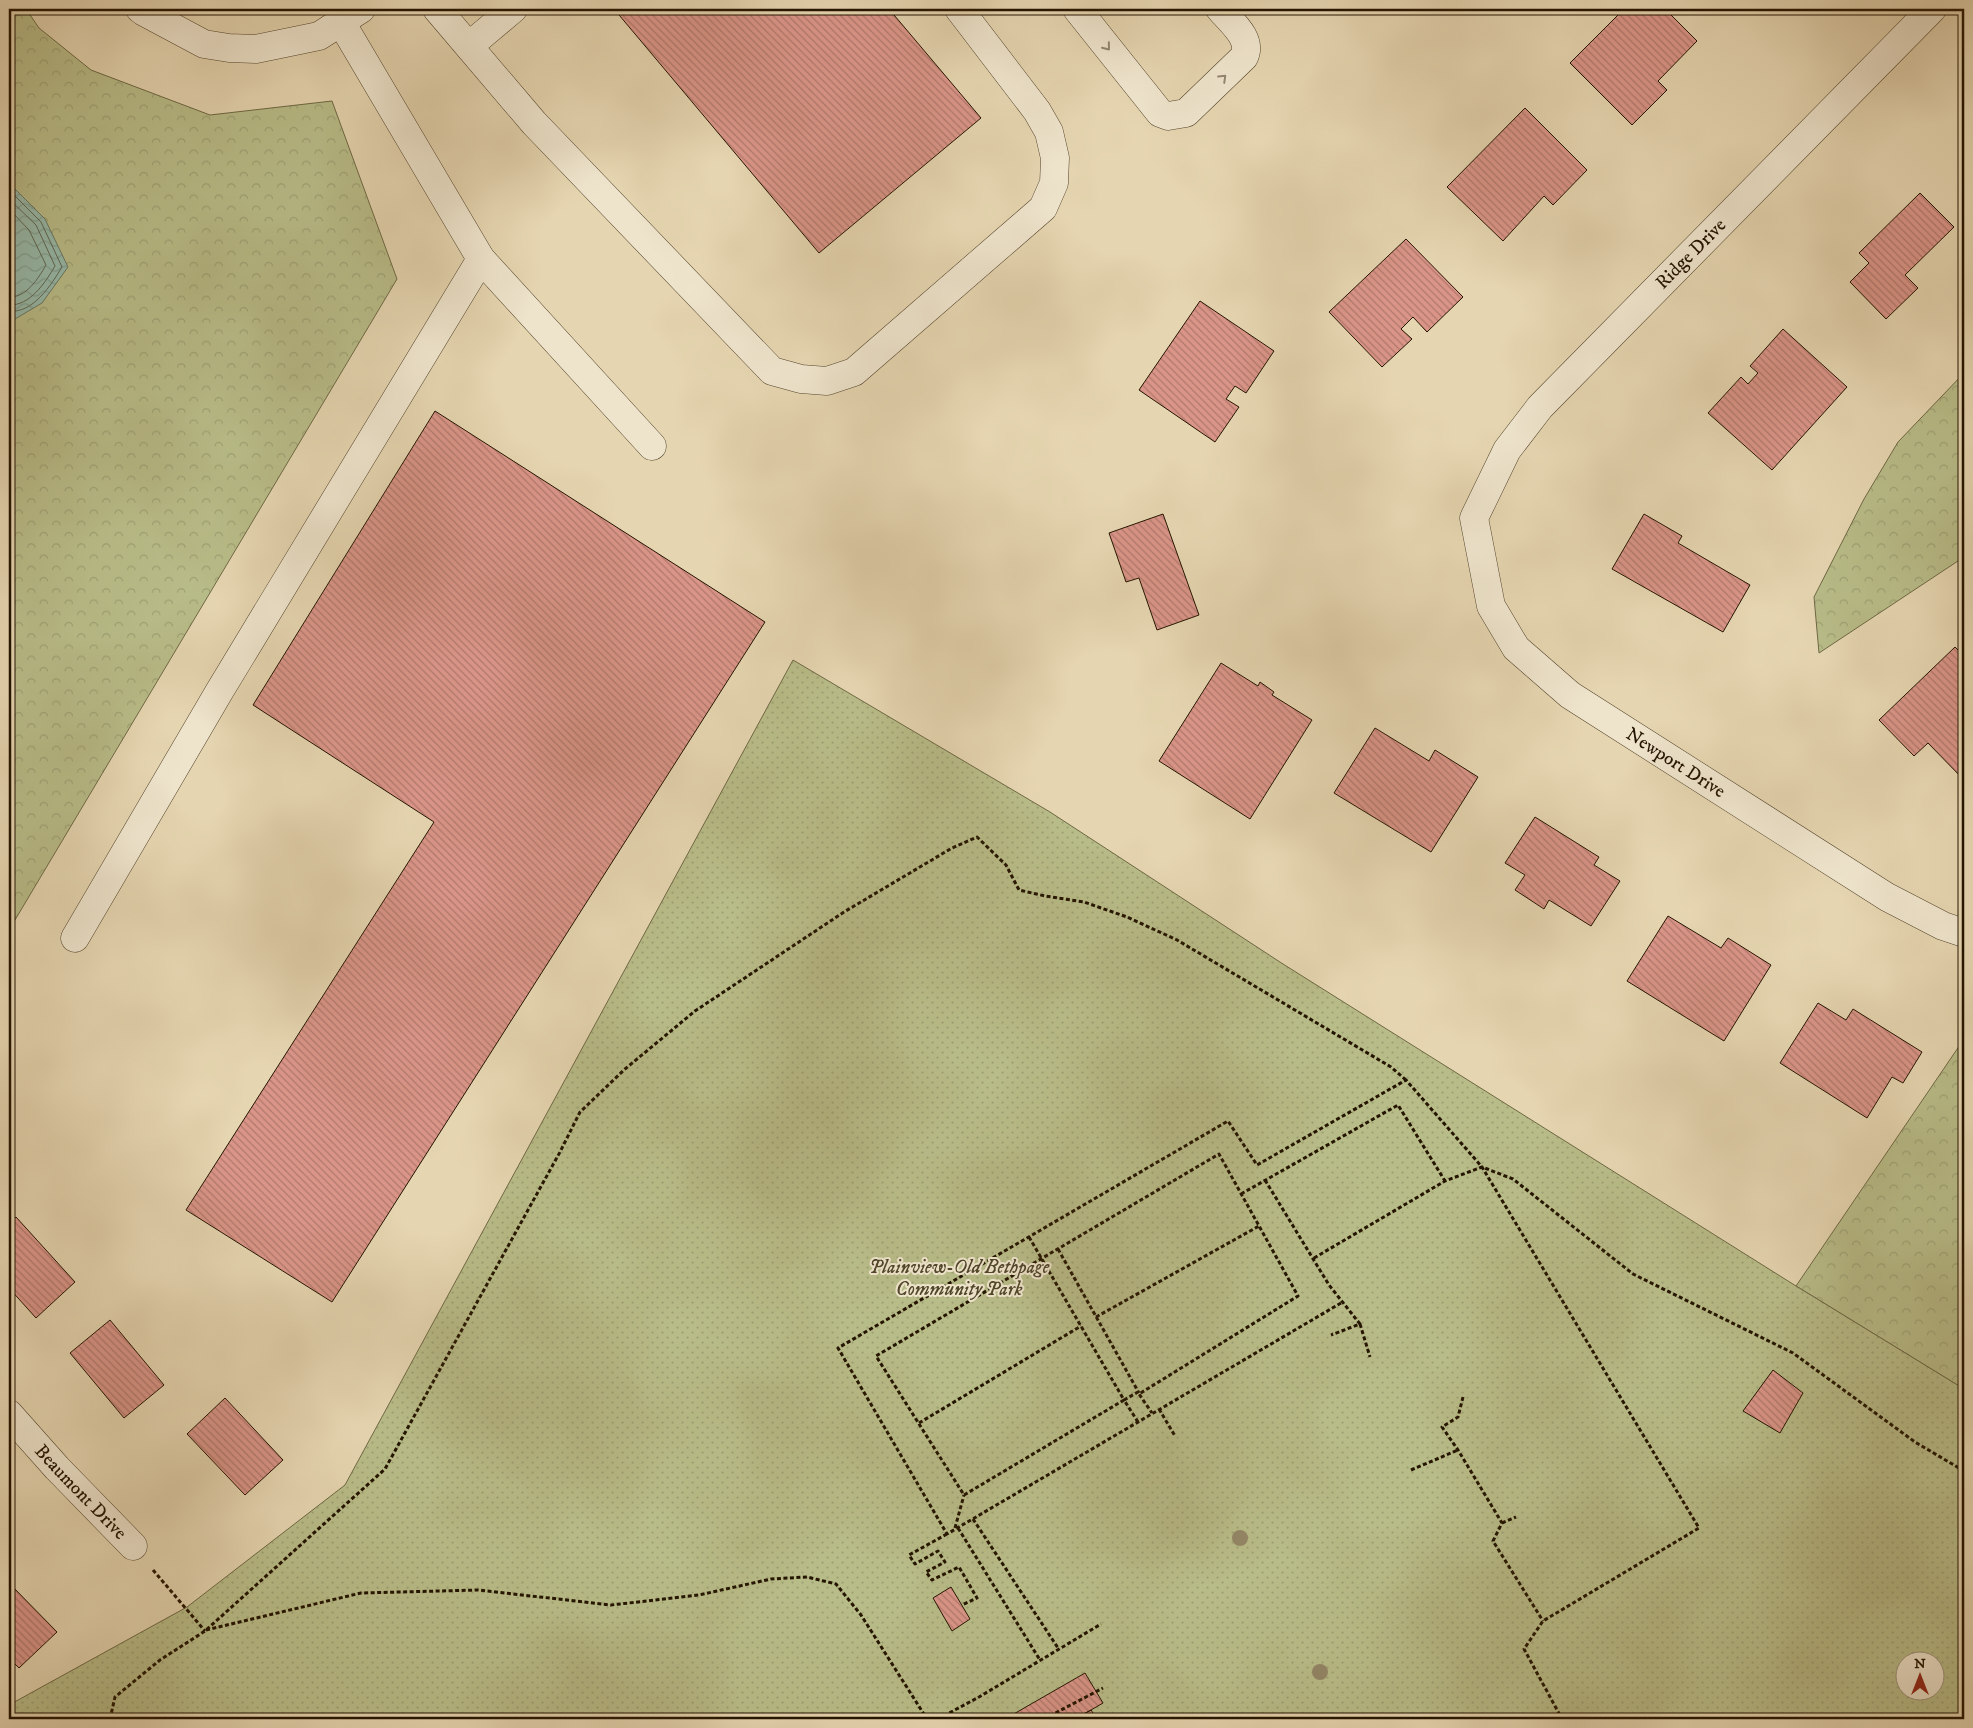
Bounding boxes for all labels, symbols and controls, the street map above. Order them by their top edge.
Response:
one-way arrow [1102,41,1110,50]
one-way arrow [1217,75,1226,84]
street label: Ridge Drive [1651,214,1731,294]
street label: Newport Drive [1622,722,1730,803]
park label: Plainview-Old Bethpage Community Park [869,1256,1050,1301]
street label: Beaumont Drive [30,1440,132,1544]
north arrow [1896,1650,1946,1700]
text: N [1914,1655,1926,1673]

